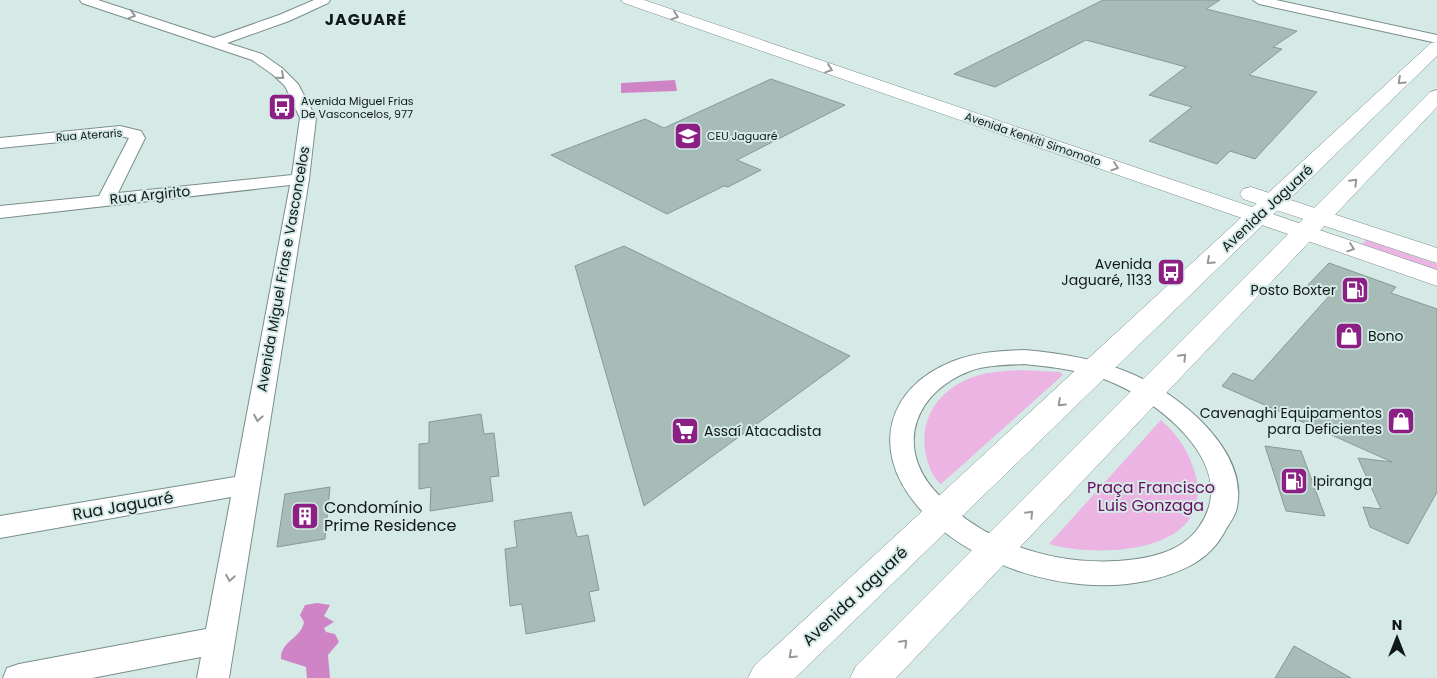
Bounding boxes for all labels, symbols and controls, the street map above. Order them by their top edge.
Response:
district label: JAGUARÉ [325,8,407,31]
one-way arrow [127,9,136,19]
one-way arrow [670,10,679,20]
one-way arrow [824,63,832,73]
one-way arrow [276,70,285,79]
one-way arrow [1398,75,1407,84]
bus stop icon: Avenida Miguel Frias De Vasconcelos, 977 [267,92,297,122]
place label: Avenida Miguel Frias De Vasconcelos, 977 [301,93,414,122]
street label: Avenida Kenkiti Simomoto [963,108,1103,170]
school or university icon: CEU Jaguaré [673,121,703,151]
street label: Rua Ateraris [55,125,123,145]
place label: CEU Jaguaré [707,128,778,144]
street label: Avenida Miguel Frias e Vasconcelos [252,145,314,393]
street label: Avenida Jaguaré [1216,160,1318,256]
one-way arrow [1110,161,1118,171]
one-way arrow [1348,179,1357,188]
street label: Rua Argirito [109,181,191,209]
one-way arrow [1346,243,1355,253]
place label: Avenida Jaguaré, 1133 [1061,254,1152,290]
one-way arrow [1206,256,1215,265]
bus stop icon: Avenida Jaguaré, 1133 [1156,257,1186,287]
fuel station icon: Posto Boxter [1340,275,1370,305]
place label: Posto Boxter [1251,280,1336,300]
shop icon: Bono [1334,321,1364,351]
place label: Bono [1368,326,1404,346]
one-way arrow [1177,354,1186,363]
one-way arrow [1058,397,1067,406]
place label: Cavenaghi Equipamentos para Deficientes [1200,403,1382,439]
shop icon: Cavenaghi Equipamentos para Deficientes [1386,406,1416,436]
one-way arrow [253,414,263,422]
supermarket icon: Assaí Atacadista [670,416,700,446]
place label: Assaí Atacadista [704,421,821,441]
fuel station icon: Ipiranga [1279,466,1309,496]
place label: Ipiranga [1313,471,1372,491]
park label: Praça Francisco Luis Gonzaga [1087,476,1215,517]
street label: Rua Jaguaré [71,486,175,526]
place label: Condomínio Prime Residence [324,496,456,537]
building icon: Condomínio Prime Residence [290,501,320,531]
one-way arrow [1024,511,1033,520]
street label: Avenida Jaguaré [797,541,913,651]
one-way arrow [226,574,236,583]
north arrow [1372,613,1422,663]
text: N [1392,615,1402,635]
one-way arrow [898,640,907,649]
one-way arrow [789,649,798,658]

